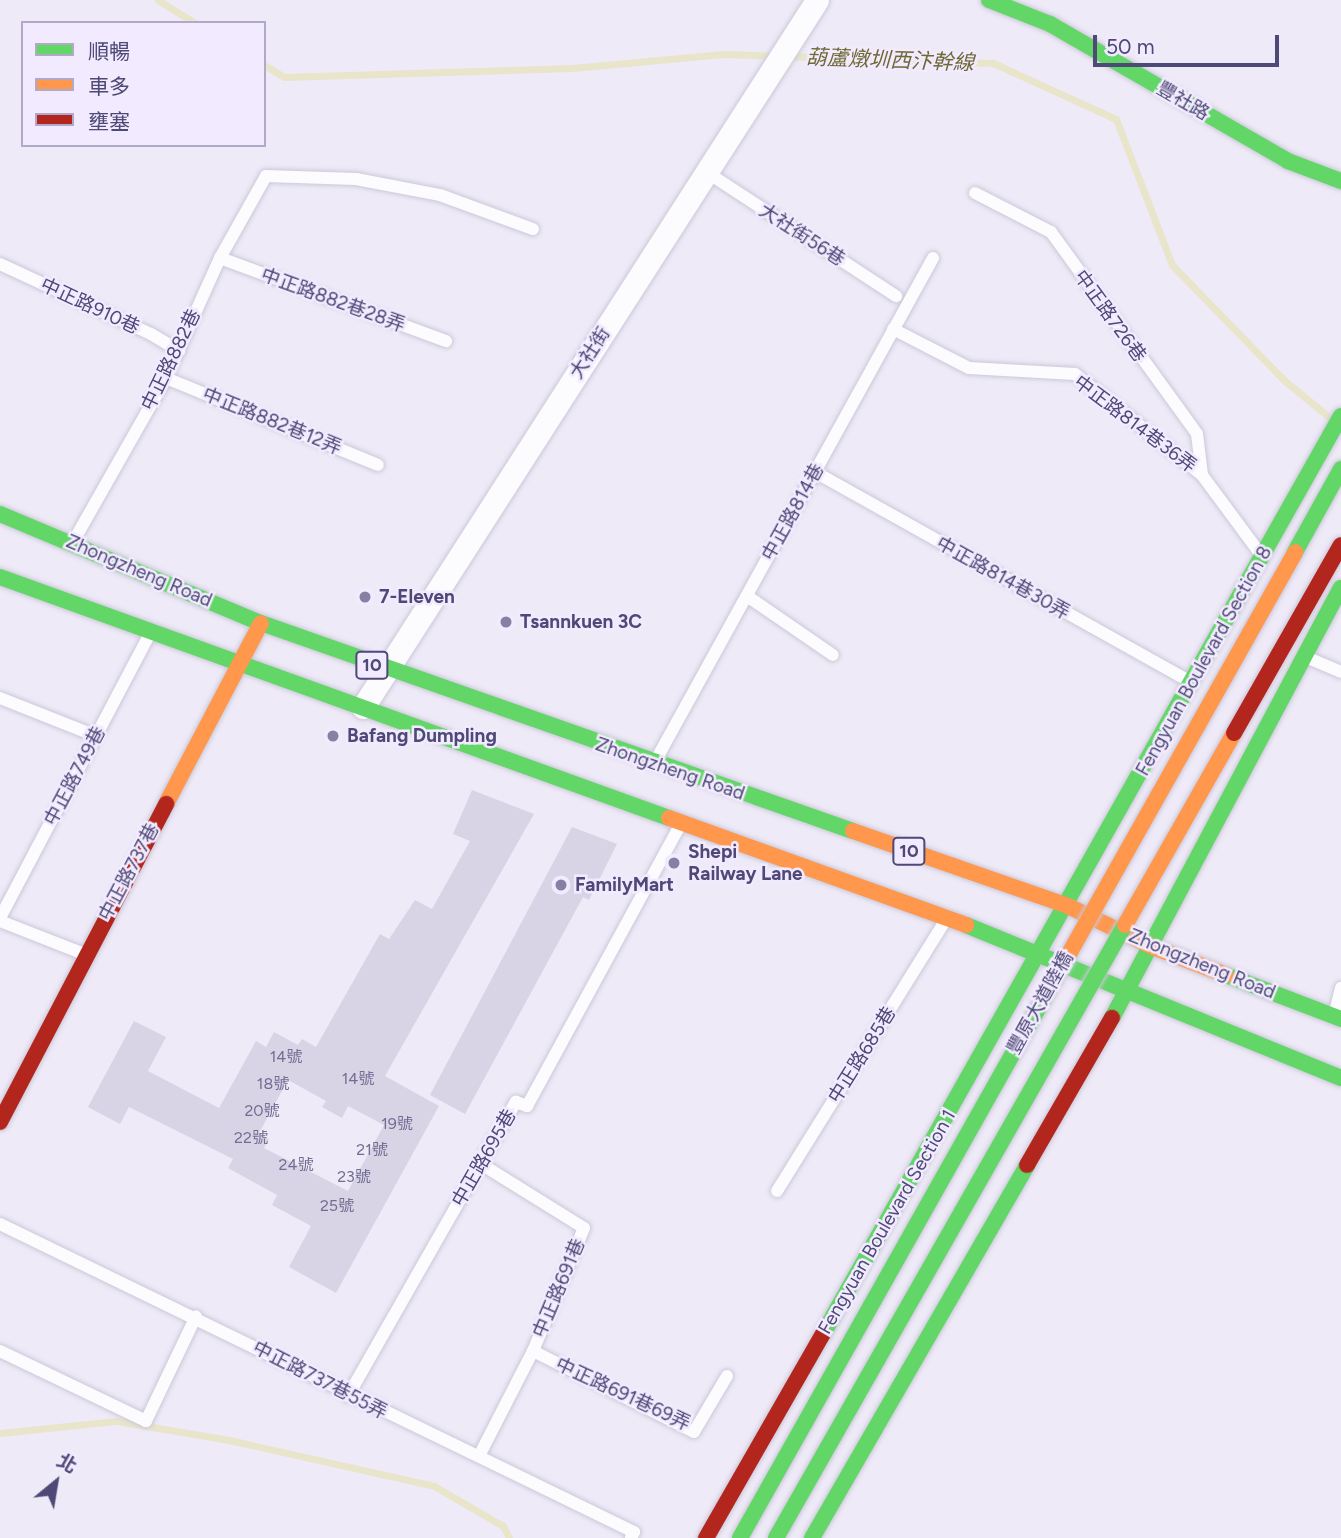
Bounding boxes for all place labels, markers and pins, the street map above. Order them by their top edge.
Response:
place label: 7-Eleven [379,586,455,608]
marker: 7-Eleven [357,589,373,605]
place label: Tsannkuen 3C [520,611,642,633]
marker: Tsannkuen 3C [498,614,514,630]
place label: Bafang Dumpling [347,725,497,747]
marker: Bafang Dumpling [325,728,341,744]
place label: Shepi Railway Lane [688,841,803,885]
marker: Shepi Railway Lane [666,855,682,871]
place label: FamilyMart [575,874,674,896]
marker: FamilyMart [553,877,569,893]

